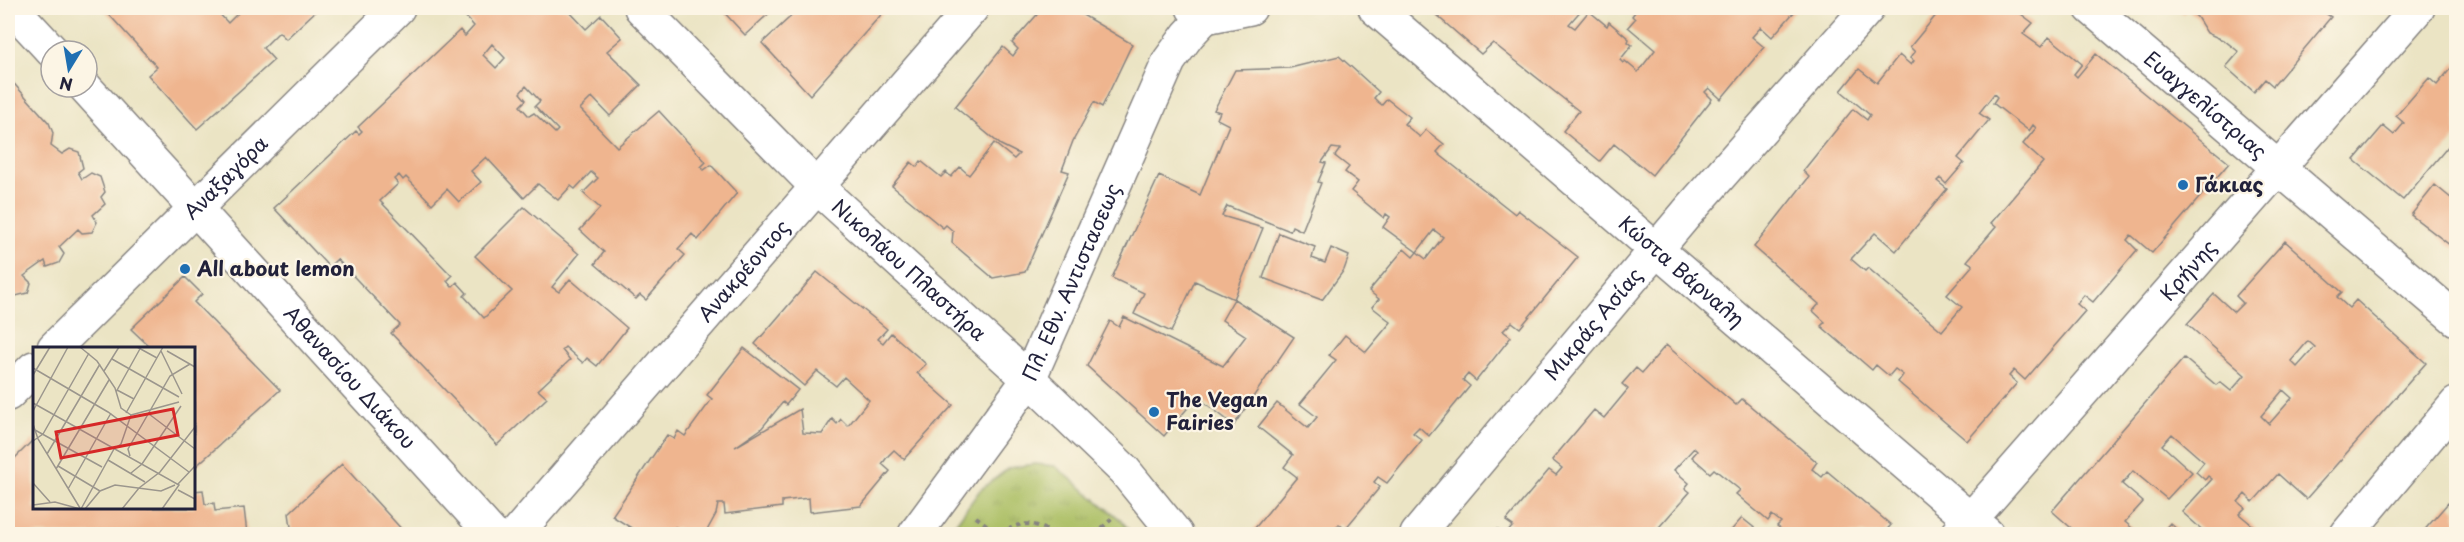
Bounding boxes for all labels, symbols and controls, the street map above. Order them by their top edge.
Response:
north arrow [39,39,99,99]
street label: Ευαγγελίστριας [2138,43,2274,166]
text: N [57,72,74,98]
street label: Αναξαγόρα [176,129,274,226]
place label: Γάκιας [2195,169,2264,199]
street label: Πλ. Εθν. Αντιστασεως [1014,178,1127,386]
marker: Γάκιας [2176,178,2190,192]
street label: Νικολάου Πλαστήρα [826,191,993,347]
street label: Κώστα Βάρναλη [1612,208,1752,333]
street label: Ανακρέοντος [690,213,796,328]
street label: Κρήνης [2152,233,2223,307]
place label: All about lemon [196,253,355,283]
street label: Μικράς Ασίας [1536,261,1649,387]
marker: All about lemon [178,262,192,276]
street label: Αθανασίου Διάκου [277,299,423,455]
inset map [33,347,195,509]
place label: The Vegan Fairies [1166,384,1268,437]
marker: The Vegan Fairies [1147,405,1161,419]

